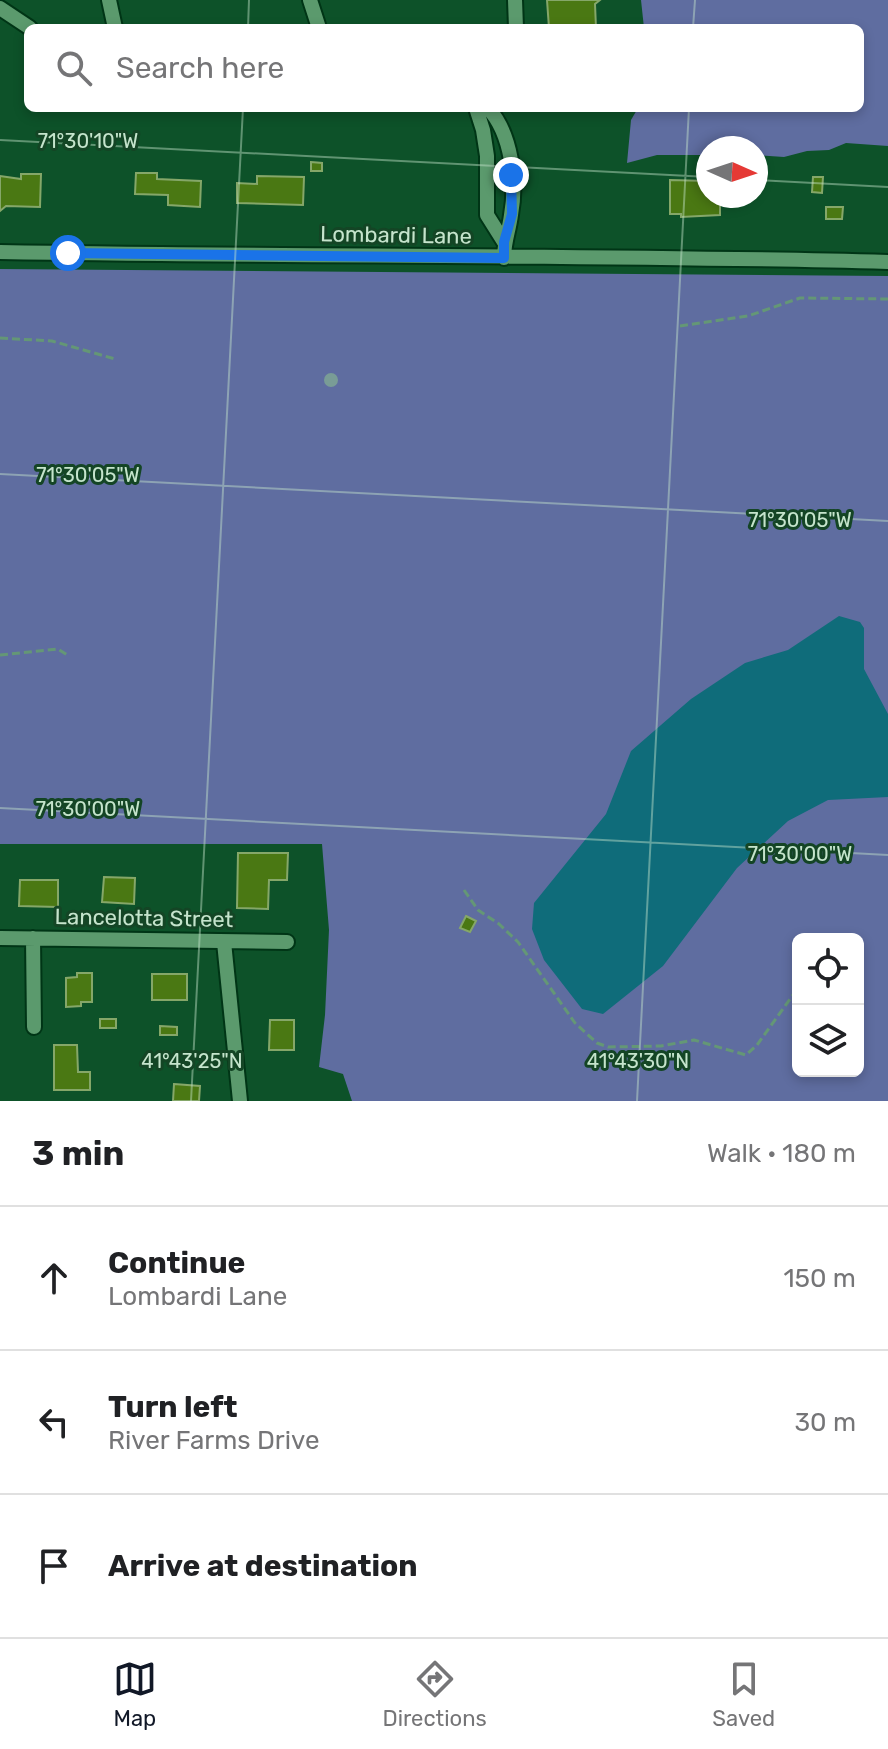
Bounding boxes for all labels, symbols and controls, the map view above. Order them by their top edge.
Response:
search box [24,24,864,112]
icon: search [52,46,96,90]
text: Search here [116,50,284,86]
text: 71°30'10"W [38,129,138,153]
north arrow [696,136,768,208]
route end [493,157,529,193]
street label: Lombardi Lane [320,220,472,250]
route start [50,235,86,271]
text: 71°30'05"W [36,463,140,487]
text: 71°30'05"W [748,508,852,532]
text: 71°30'00"W [36,797,140,821]
text: 71°30'00"W [748,842,852,866]
street label: Lancelotta Street [55,903,234,933]
map controls [792,933,864,1077]
button: locate [792,933,864,1005]
button: layers [792,1005,864,1077]
text: 41°43'25"N [141,1049,243,1073]
text: 41°43'30"N [587,1049,689,1073]
text: 3 min [32,1133,124,1174]
text: Walk · 180 m [707,1138,856,1169]
text: Continue [108,1245,245,1281]
icon: ahead [32,1256,76,1300]
text: 150 m [783,1263,856,1294]
text: Lombardi Lane [108,1281,287,1312]
text: Turn left [108,1389,238,1425]
icon: left [32,1400,76,1444]
text: 30 m [794,1407,856,1438]
text: River Farms Drive [108,1425,319,1456]
icon: arrive [32,1544,76,1588]
text: Arrive at destination [108,1548,418,1584]
tab: Map [113,1657,157,1732]
tab: Directions [382,1657,487,1732]
tab: Saved [712,1657,775,1732]

